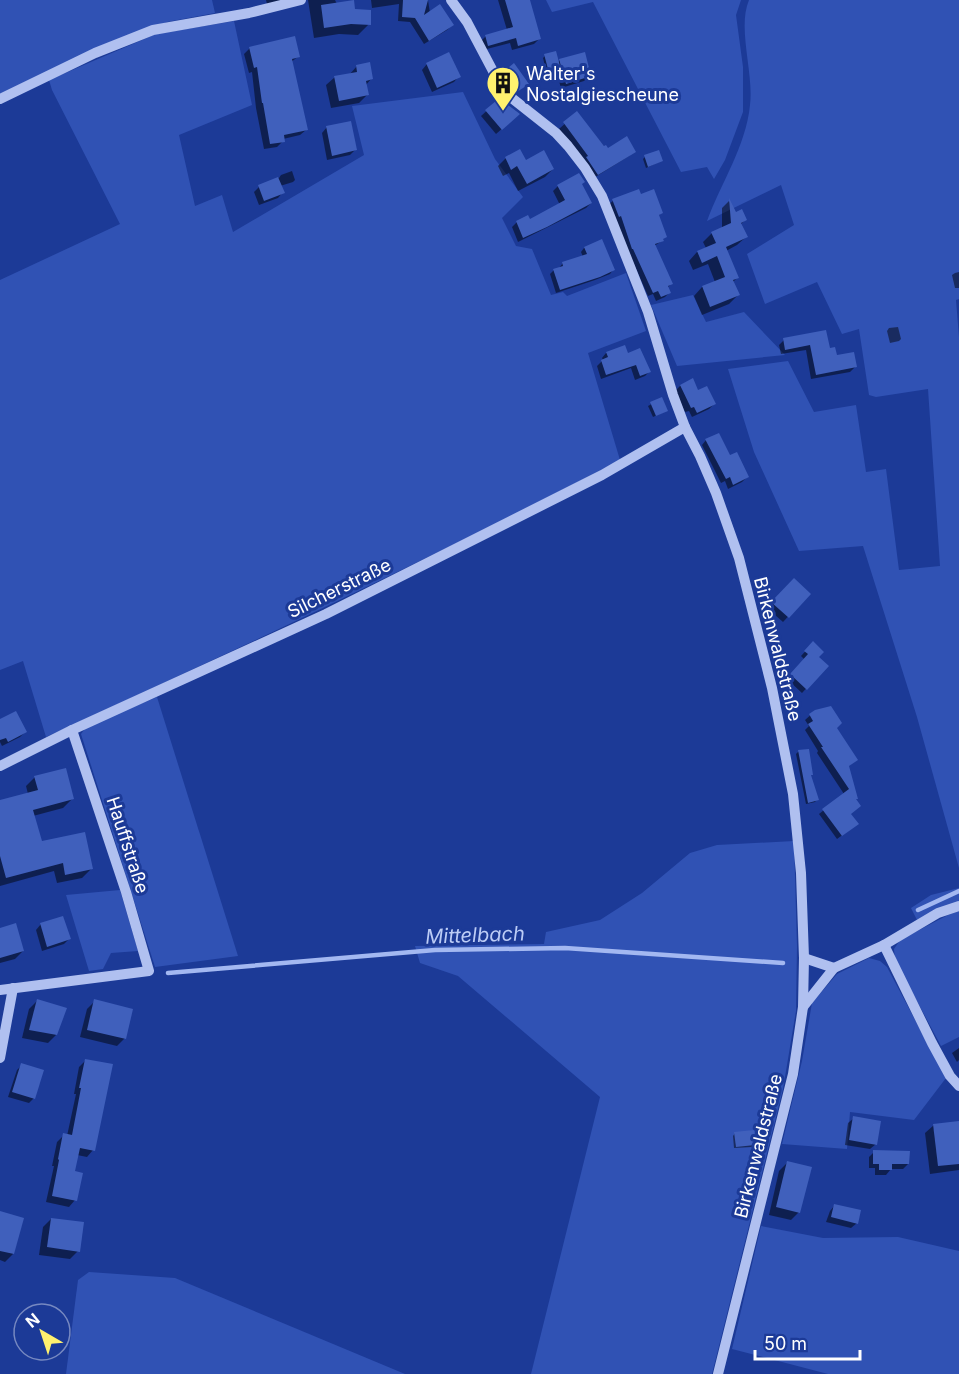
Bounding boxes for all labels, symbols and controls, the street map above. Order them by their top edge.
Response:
place label: Walter's Nostalgiescheune [526,63,679,105]
building icon: Walter's Nostalgiescheune [485,65,521,112]
street label: Silcherstraße [284,554,394,622]
street label: Birkenwaldstraße [750,575,806,723]
street label: Hauffstraße [103,794,153,896]
water label: Mittelbach [425,921,525,949]
street label: Birkenwaldstraße [730,1072,786,1220]
north arrow [12,1302,72,1362]
text: N [22,1309,44,1332]
scale bar [755,1323,860,1361]
text: 50 m [764,1333,807,1354]

